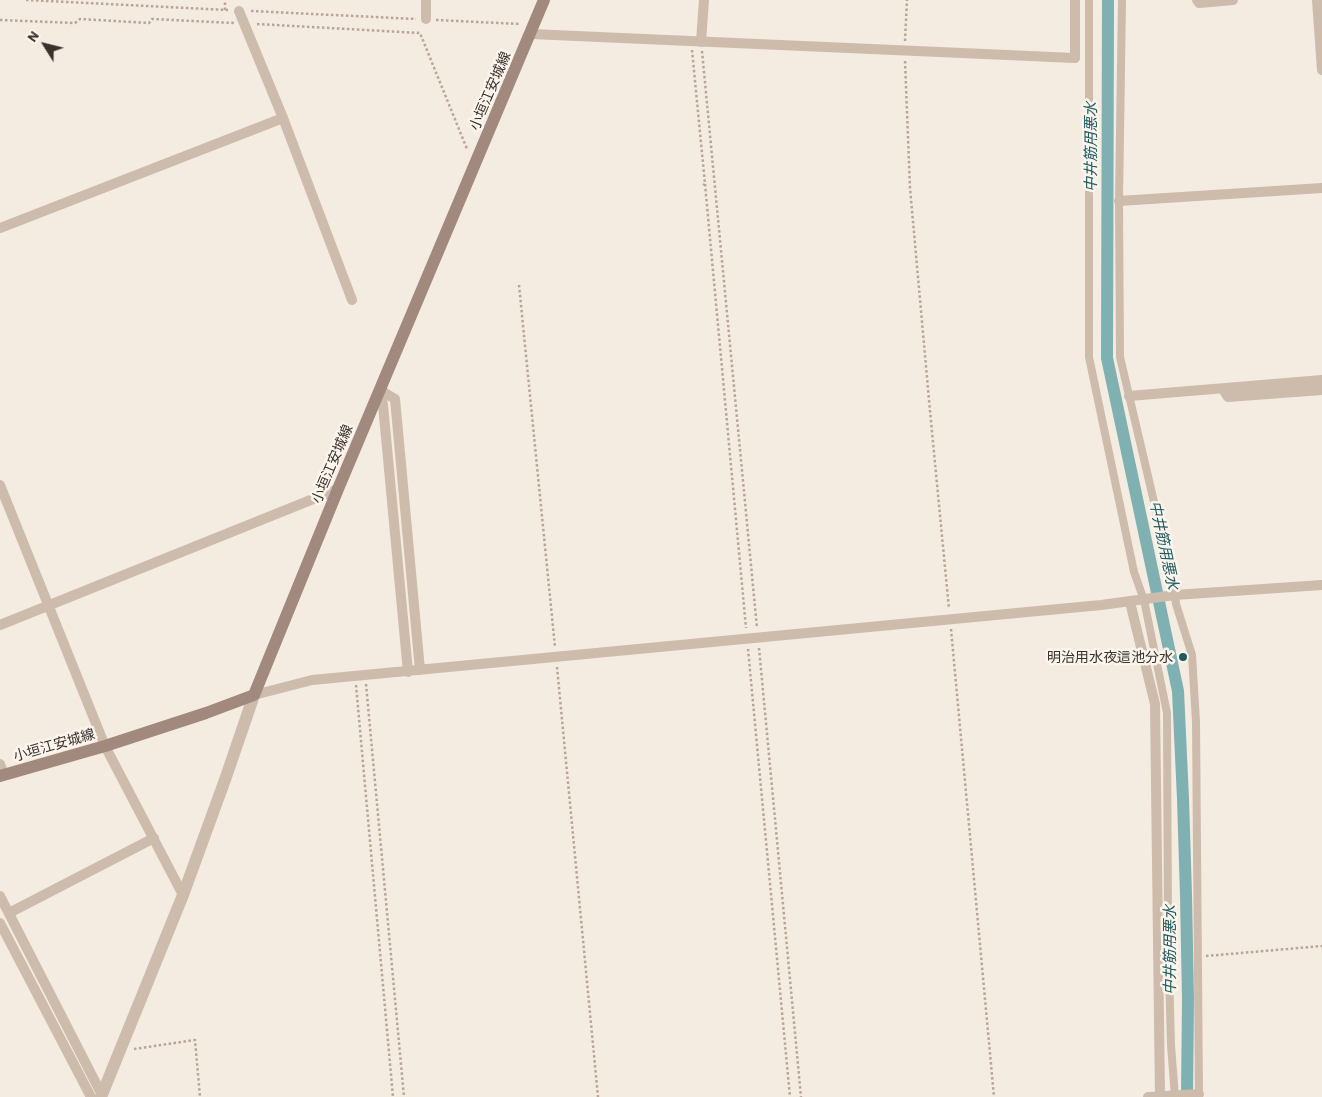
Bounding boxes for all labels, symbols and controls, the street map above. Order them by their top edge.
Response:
north arrow [20,20,70,70]
text: N [23,27,42,45]
street label: 小垣江安城線 [466,49,514,133]
water label: 中井筋用悪水 [1082,102,1100,192]
street label: 小垣江安城線 [308,422,356,506]
water label: 中井筋用悪水 [1146,499,1182,591]
place label: 明治用水夜這池分水 [1047,649,1173,665]
marker: 明治用水夜這池分水 [1177,651,1189,663]
street label: 小垣江安城線 [11,725,97,765]
water label: 中井筋用悪水 [1161,905,1179,995]

